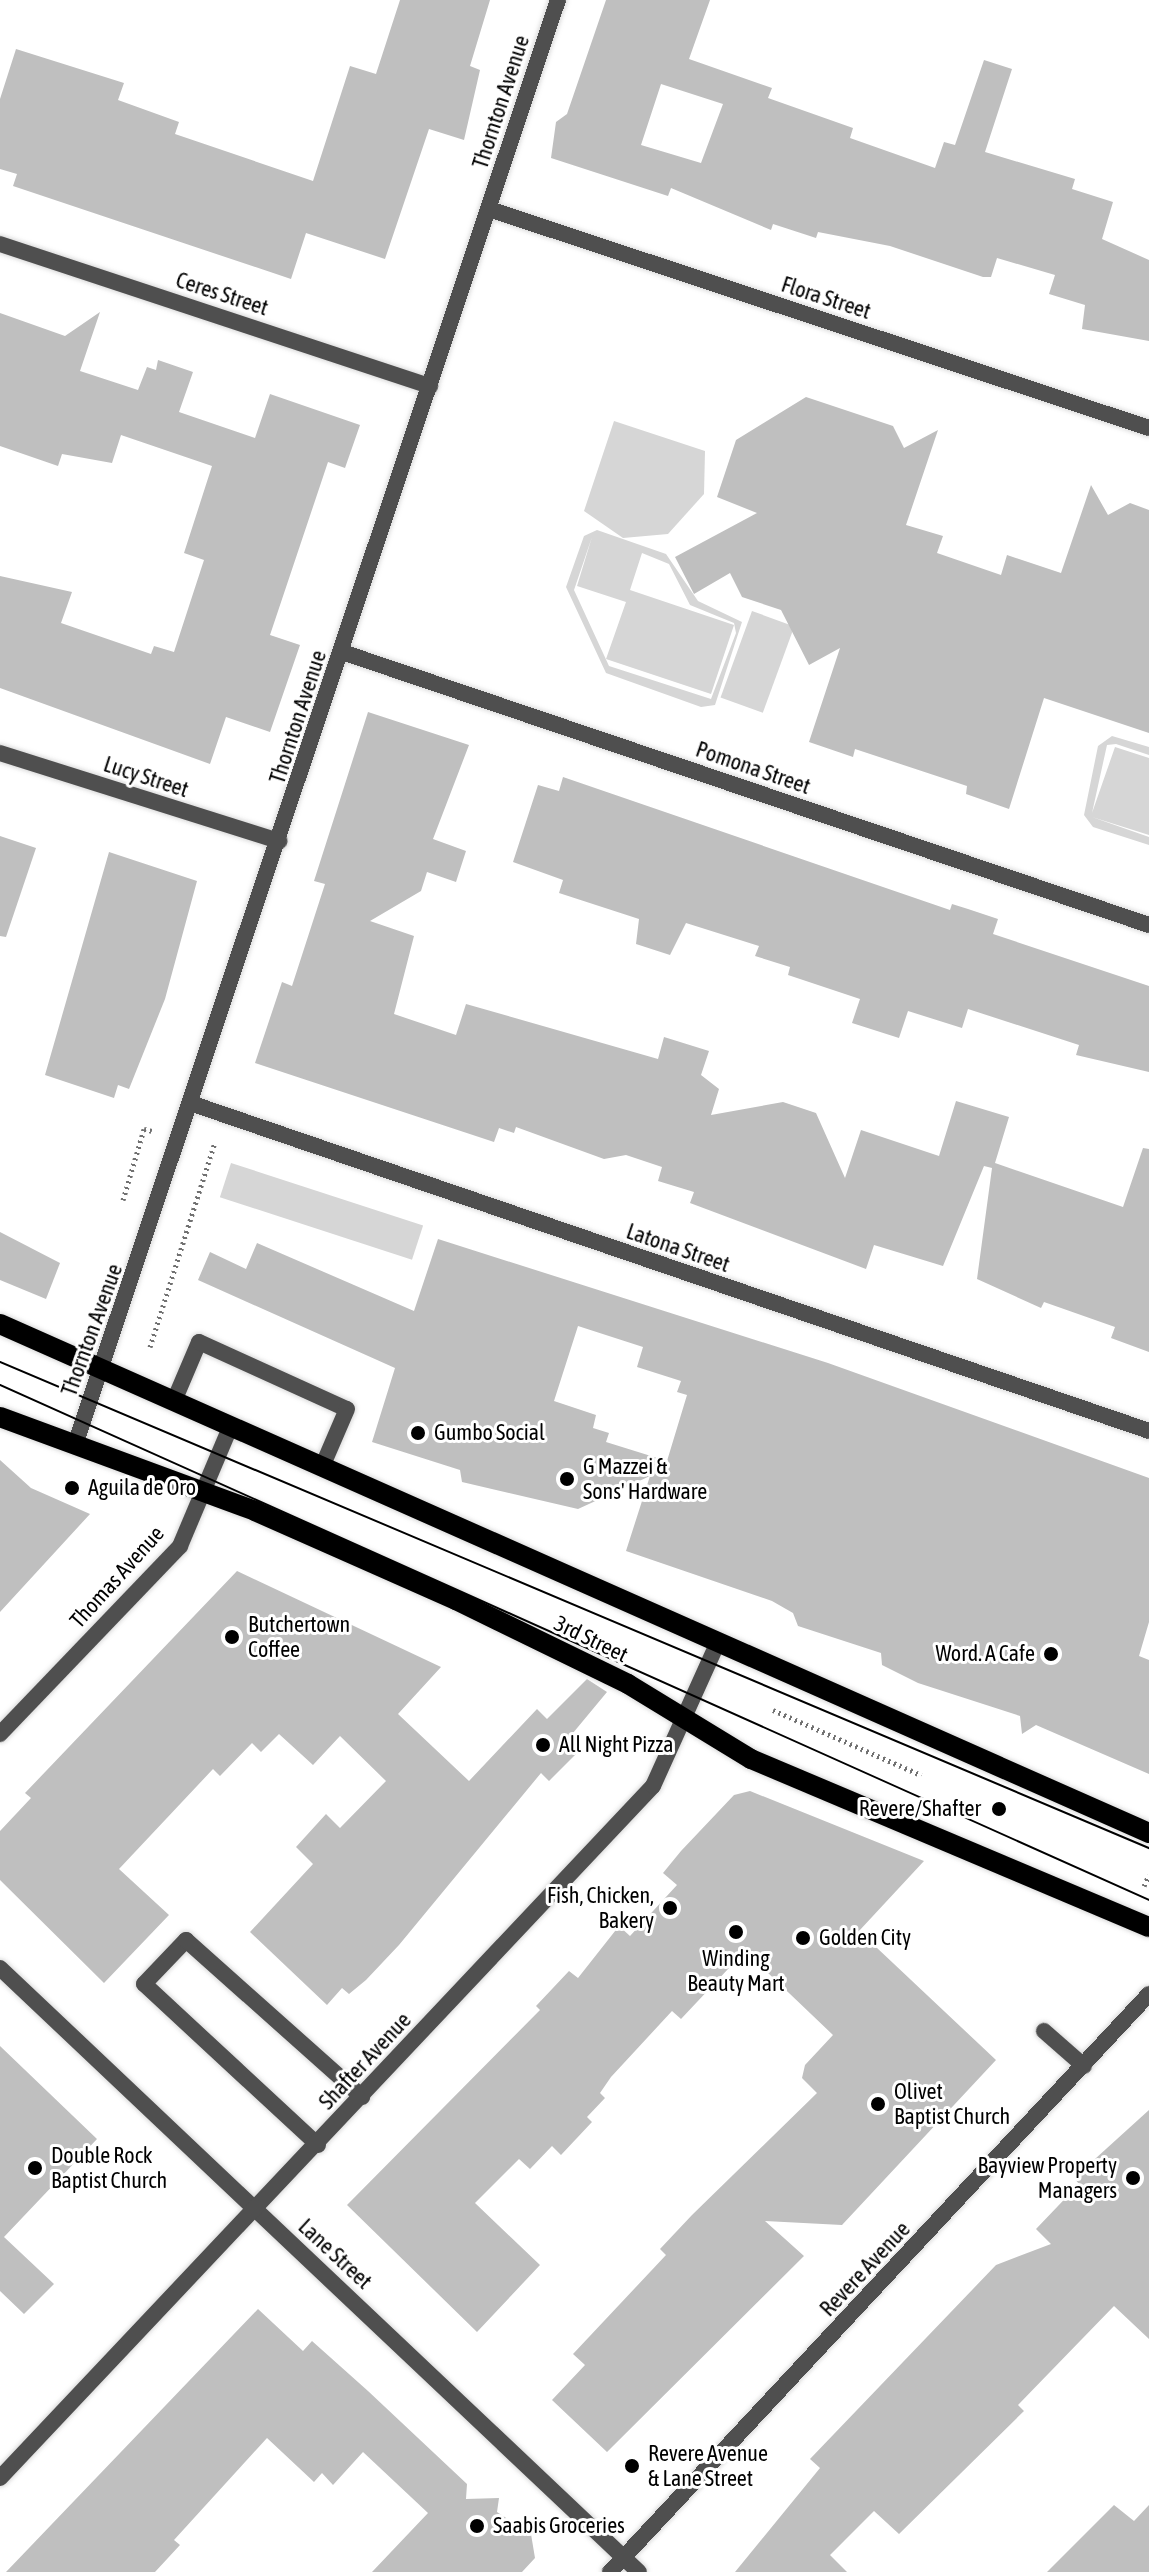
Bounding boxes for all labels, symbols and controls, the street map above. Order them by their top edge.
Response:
street label: Thornton Avenue [467,32,535,172]
street label: Ceres Street [173,267,271,321]
street label: Flora Street [778,271,874,325]
street label: Thornton Avenue [264,647,332,787]
street label: Pomona Street [692,736,814,800]
street label: Lucy Street [100,751,192,803]
street label: Latona Street [623,1218,733,1278]
street label: Thornton Avenue [56,1260,128,1400]
place label: Gumbo Social [434,1420,545,1446]
marker: Gumbo Social [409,1424,427,1442]
place label: G Mazzei & Sons' Hardware [583,1453,707,1504]
marker: G Mazzei & Sons' Hardware [558,1470,576,1488]
place label: Aguila de Oro [88,1475,196,1501]
marker: Aguila de Oro [63,1479,81,1497]
street label: Thomas Avenue [64,1521,170,1633]
street label: 3rd Street [550,1610,632,1668]
place label: Butchertown Coffee [248,1611,350,1662]
marker: Butchertown Coffee [223,1628,241,1646]
place label: Word. A Cafe [936,1641,1035,1667]
marker: Word. A Cafe [1042,1645,1060,1663]
place label: All Night Pizza [559,1732,673,1758]
marker: All Night Pizza [534,1736,552,1754]
place label: Revere/Shafter [859,1796,981,1822]
marker: Revere/Shafter [988,1798,1010,1820]
place label: Fish, Chicken, Bakery [547,1882,654,1934]
marker: Fish, Chicken, Bakery [661,1899,679,1917]
marker: Winding Beauty Mart [727,1923,745,1941]
place label: Golden City [819,1925,911,1951]
marker: Golden City [794,1929,812,1947]
place label: Winding Beauty Mart [687,1945,785,1996]
street label: Shafter Avenue [314,2007,416,2115]
place label: Olivet Baptist Church [894,2078,1010,2130]
marker: Olivet Baptist Church [869,2095,887,2113]
place label: Double Rock Baptist Church [51,2142,167,2194]
place label: Bayview Property Managers [978,2152,1117,2204]
marker: Double Rock Baptist Church [26,2159,44,2177]
marker: Bayview Property Managers [1124,2169,1142,2187]
street label: Lane Street [293,2213,377,2295]
street label: Revere Avenue [814,2216,916,2322]
place label: Revere Avenue & Lane Street [648,2440,768,2492]
marker: Revere Avenue & Lane Street [623,2457,641,2475]
place label: Saabis Groceries [493,2513,625,2539]
marker: Saabis Groceries [468,2517,486,2535]

